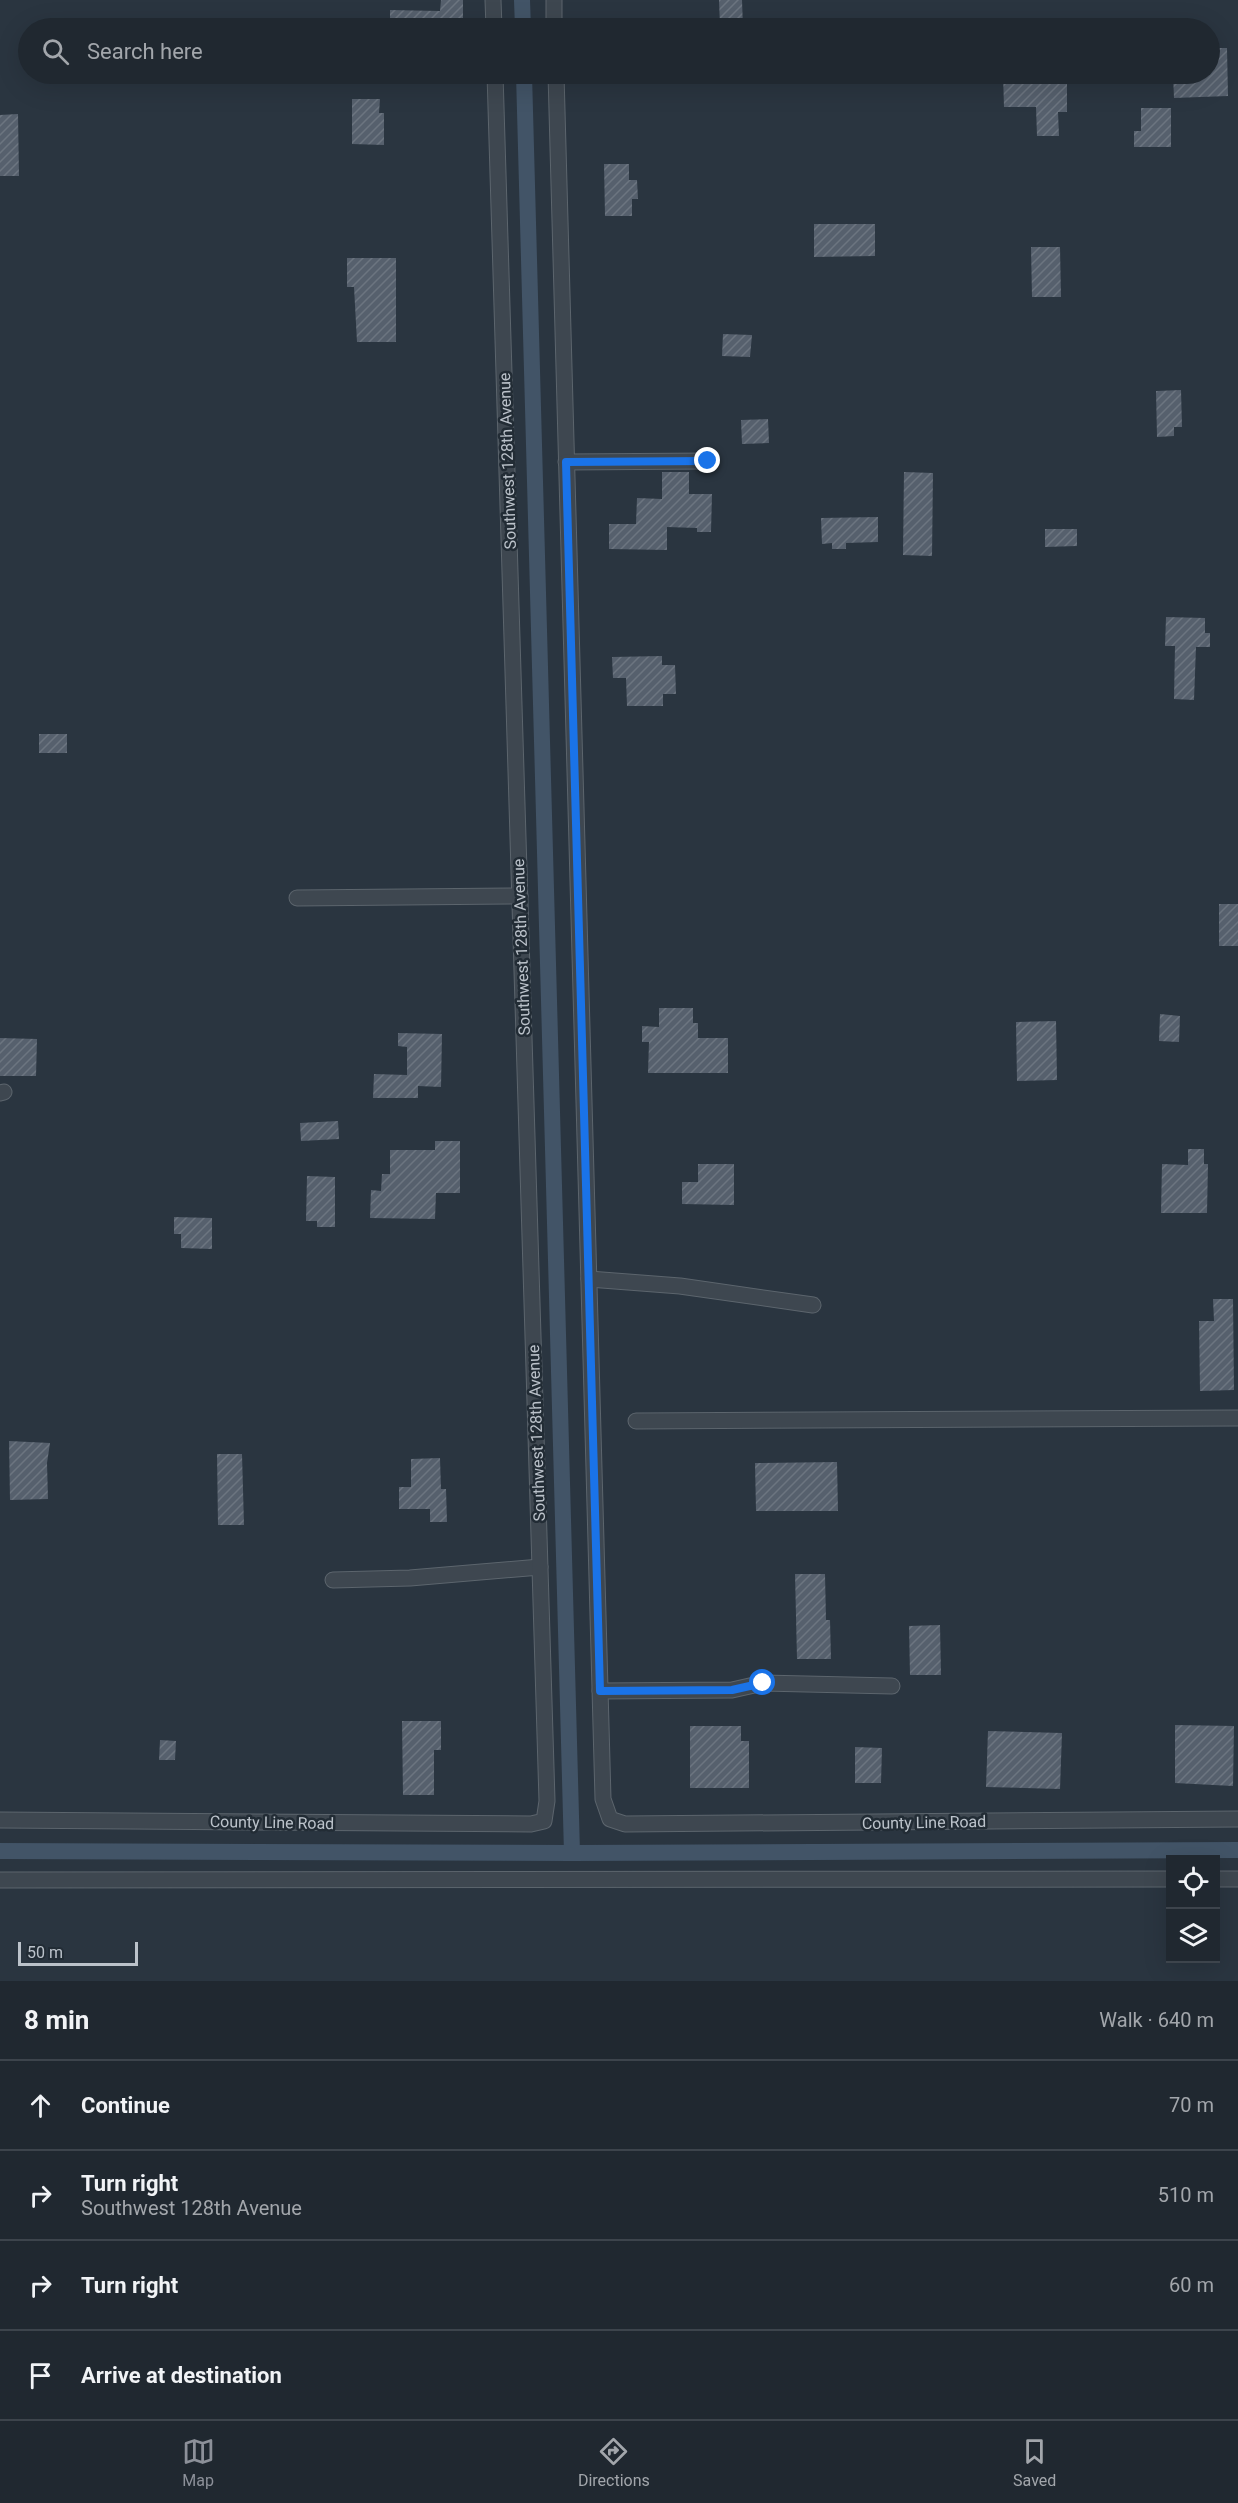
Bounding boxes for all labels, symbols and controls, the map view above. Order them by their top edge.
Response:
search box [18,18,1220,84]
icon: search [39,35,72,68]
text: Search here [87,39,203,64]
street label: Southwest 128th Avenue [495,372,520,550]
route end [694,447,720,473]
street label: Southwest 128th Avenue [509,858,534,1036]
street label: Southwest 128th Avenue [524,1344,549,1522]
route start [749,1669,775,1695]
street label: County Line Road [210,1812,334,1833]
street label: County Line Road [862,1812,986,1833]
map controls [1166,1855,1220,1963]
button: locate [1166,1855,1220,1909]
button: layers [1166,1909,1220,1963]
scale bar [18,1939,138,1966]
text: 50 m [27,1943,63,1962]
text: 8 min [24,2005,89,2035]
text: Walk · 640 m [1099,2008,1214,2032]
icon: ahead [24,2089,57,2122]
text: Continue [81,2093,170,2118]
text: 70 m [1169,2093,1214,2117]
text: Turn right [81,2171,178,2196]
icon: right [24,2179,57,2212]
text: 510 m [1158,2183,1214,2207]
text: Southwest 128th Avenue [81,2196,302,2220]
icon: right [24,2269,57,2302]
text: Turn right [81,2273,178,2298]
text: 60 m [1169,2273,1214,2297]
icon: arrive [24,2359,57,2392]
text: Arrive at destination [81,2363,282,2388]
tab: Map [182,2435,215,2490]
tab: Directions [578,2435,650,2490]
tab: Saved [1013,2435,1056,2490]

